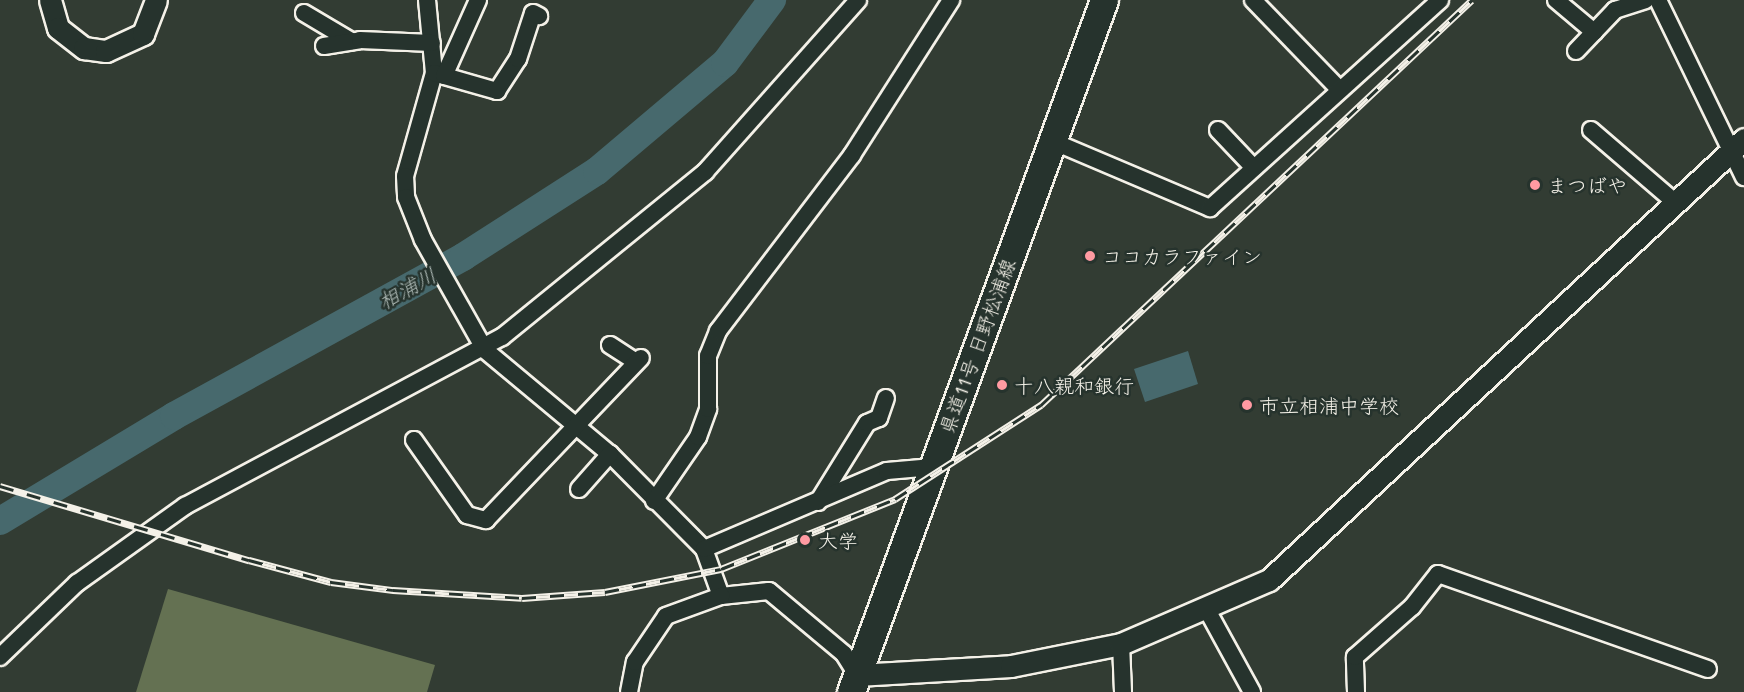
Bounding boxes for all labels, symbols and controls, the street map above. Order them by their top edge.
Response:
place label: まつばや [1547,173,1627,197]
marker: まつばや [1528,178,1542,192]
place label: ココカラファイン [1102,244,1262,268]
marker: ココカラファイン [1083,249,1097,263]
street label: 県道11号 日野松浦線 [934,255,1020,437]
water label: 相浦川 [373,262,441,314]
place label: 十八親和銀行 [1014,373,1134,397]
marker: 十八親和銀行 [995,378,1009,392]
place label: 市立相浦中学校 [1259,393,1399,417]
marker: 市立相浦中学校 [1240,398,1254,412]
place label: 大学 [818,528,858,552]
marker: 大学 [796,531,814,549]

